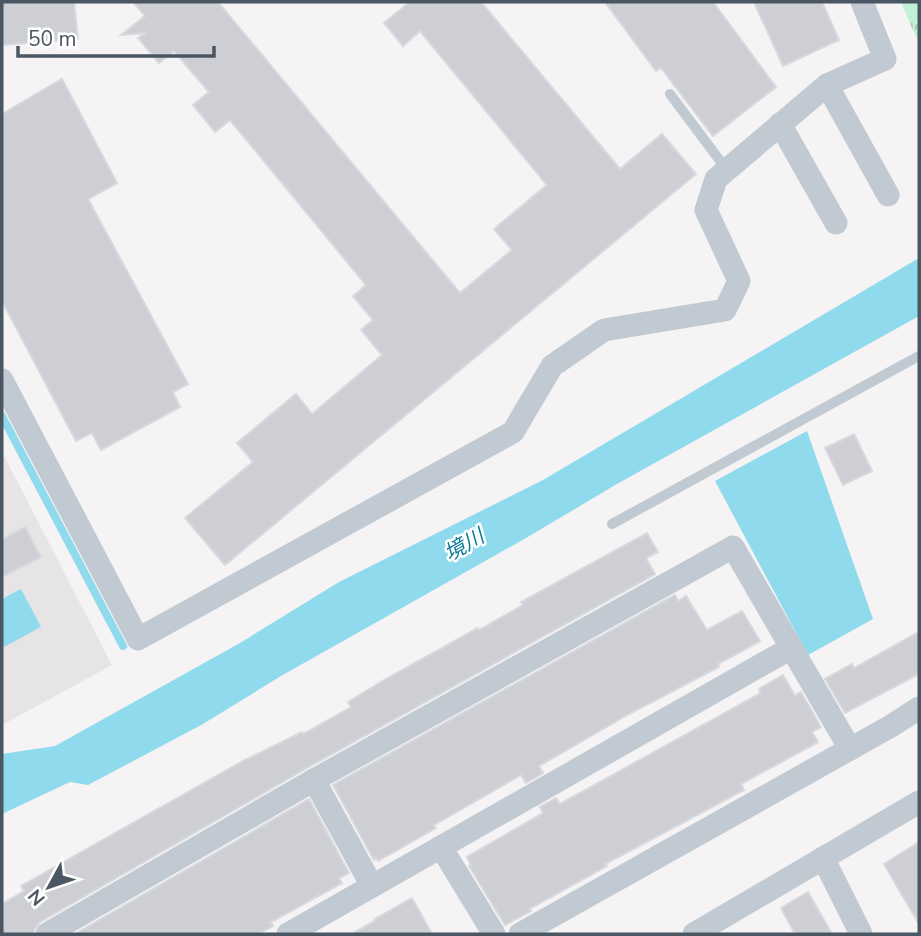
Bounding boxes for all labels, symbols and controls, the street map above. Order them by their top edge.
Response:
scale bar [18,14,214,58]
text: 50 m [28,25,77,53]
water label: 境川 [439,521,491,568]
north arrow [14,852,84,922]
text: N [22,883,51,911]

